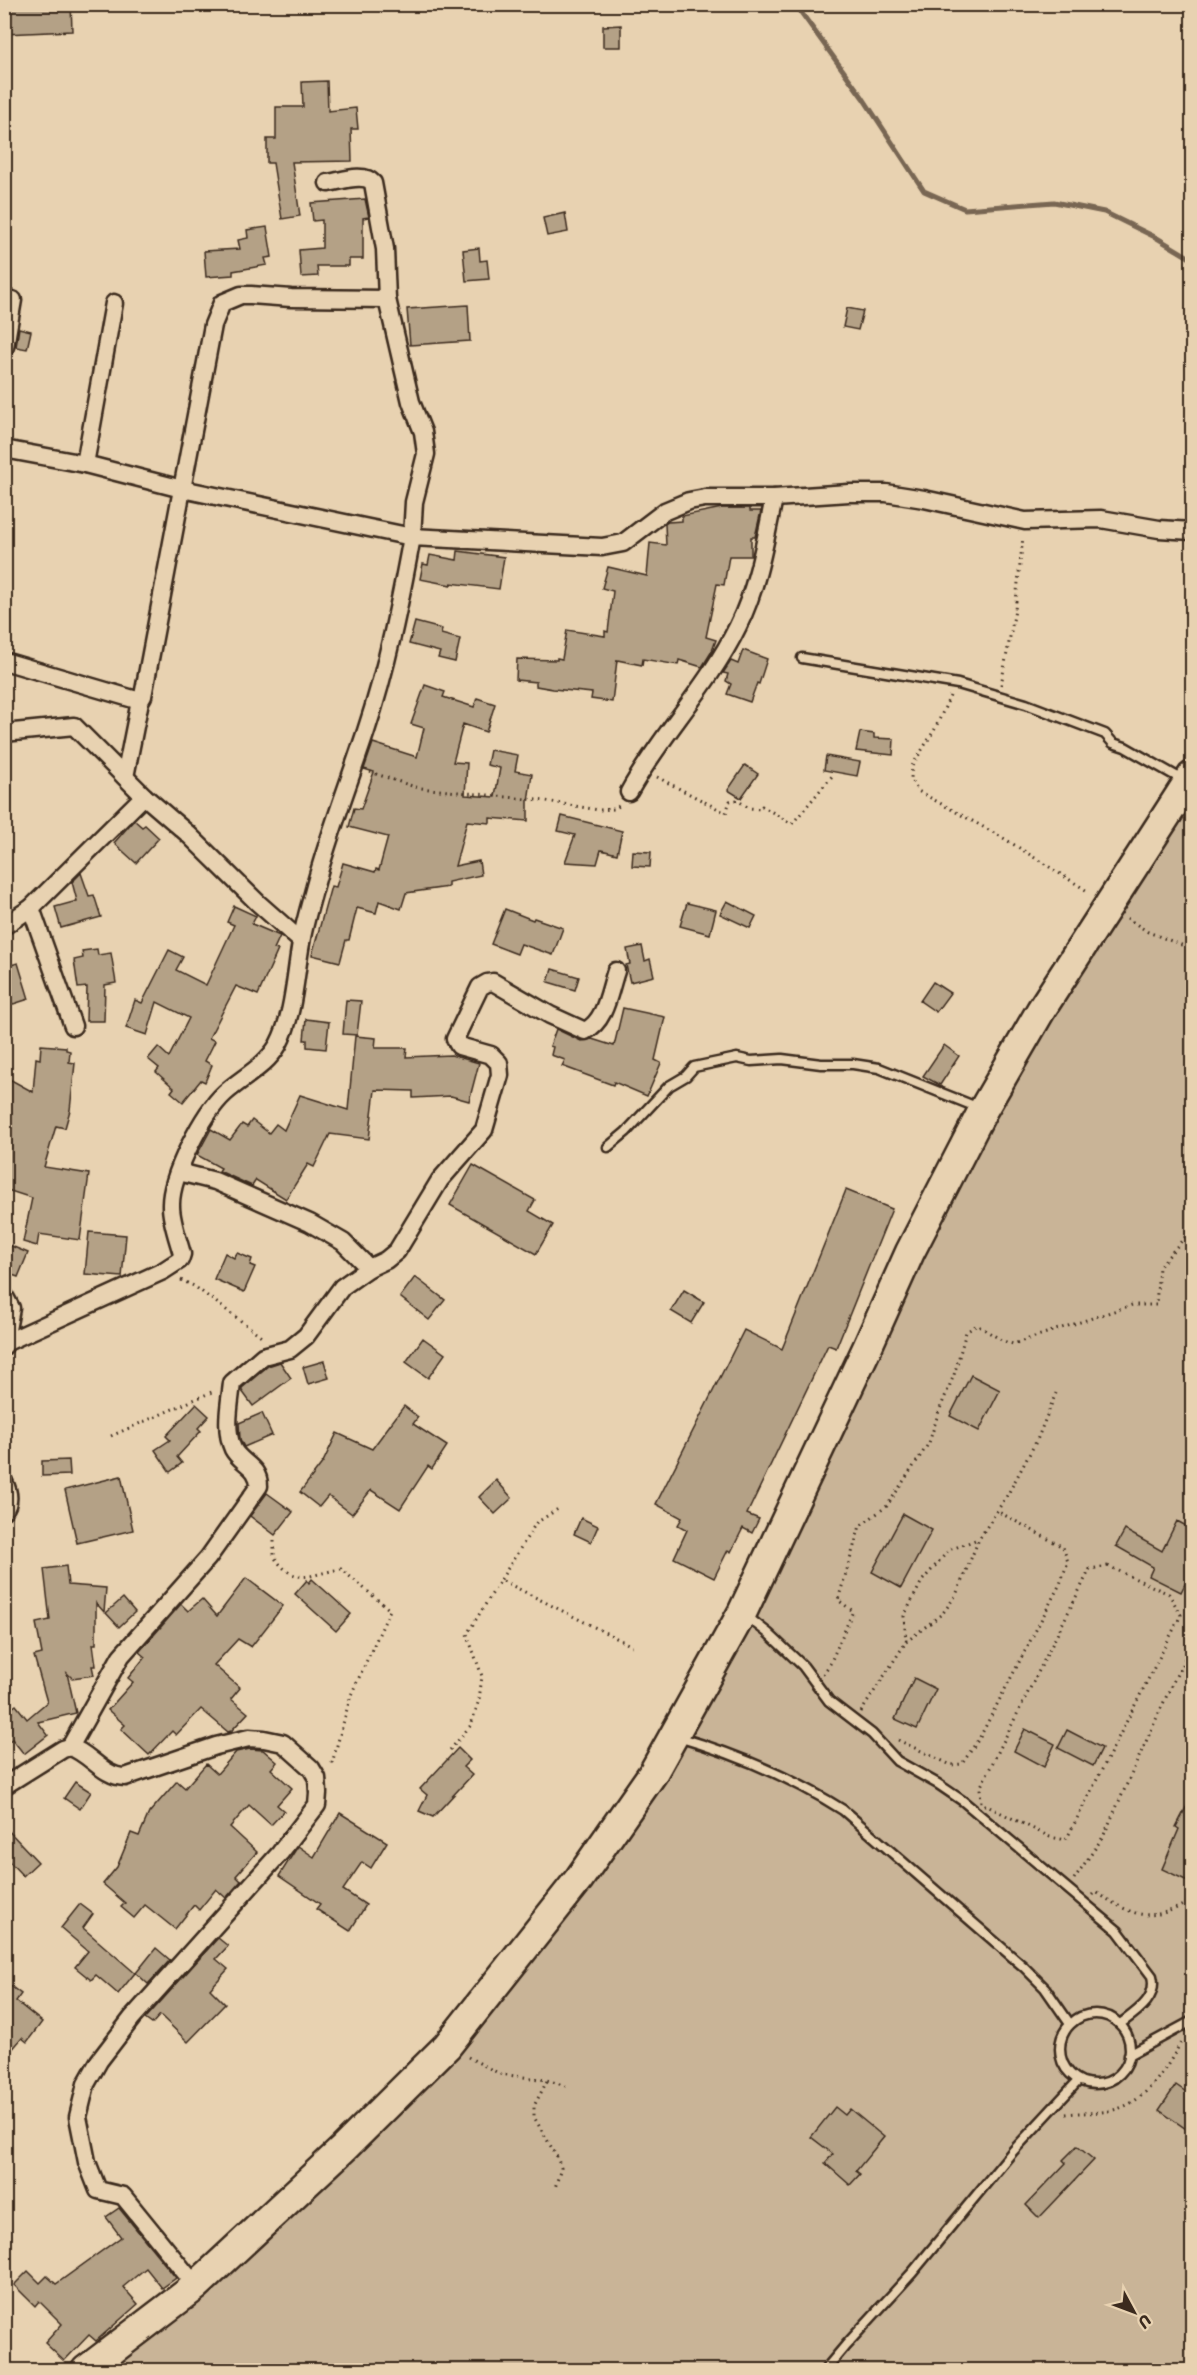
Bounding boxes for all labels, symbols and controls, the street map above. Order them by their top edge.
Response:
north arrow [1104,2282,1164,2342]
text: U [1130,2308,1159,2336]

